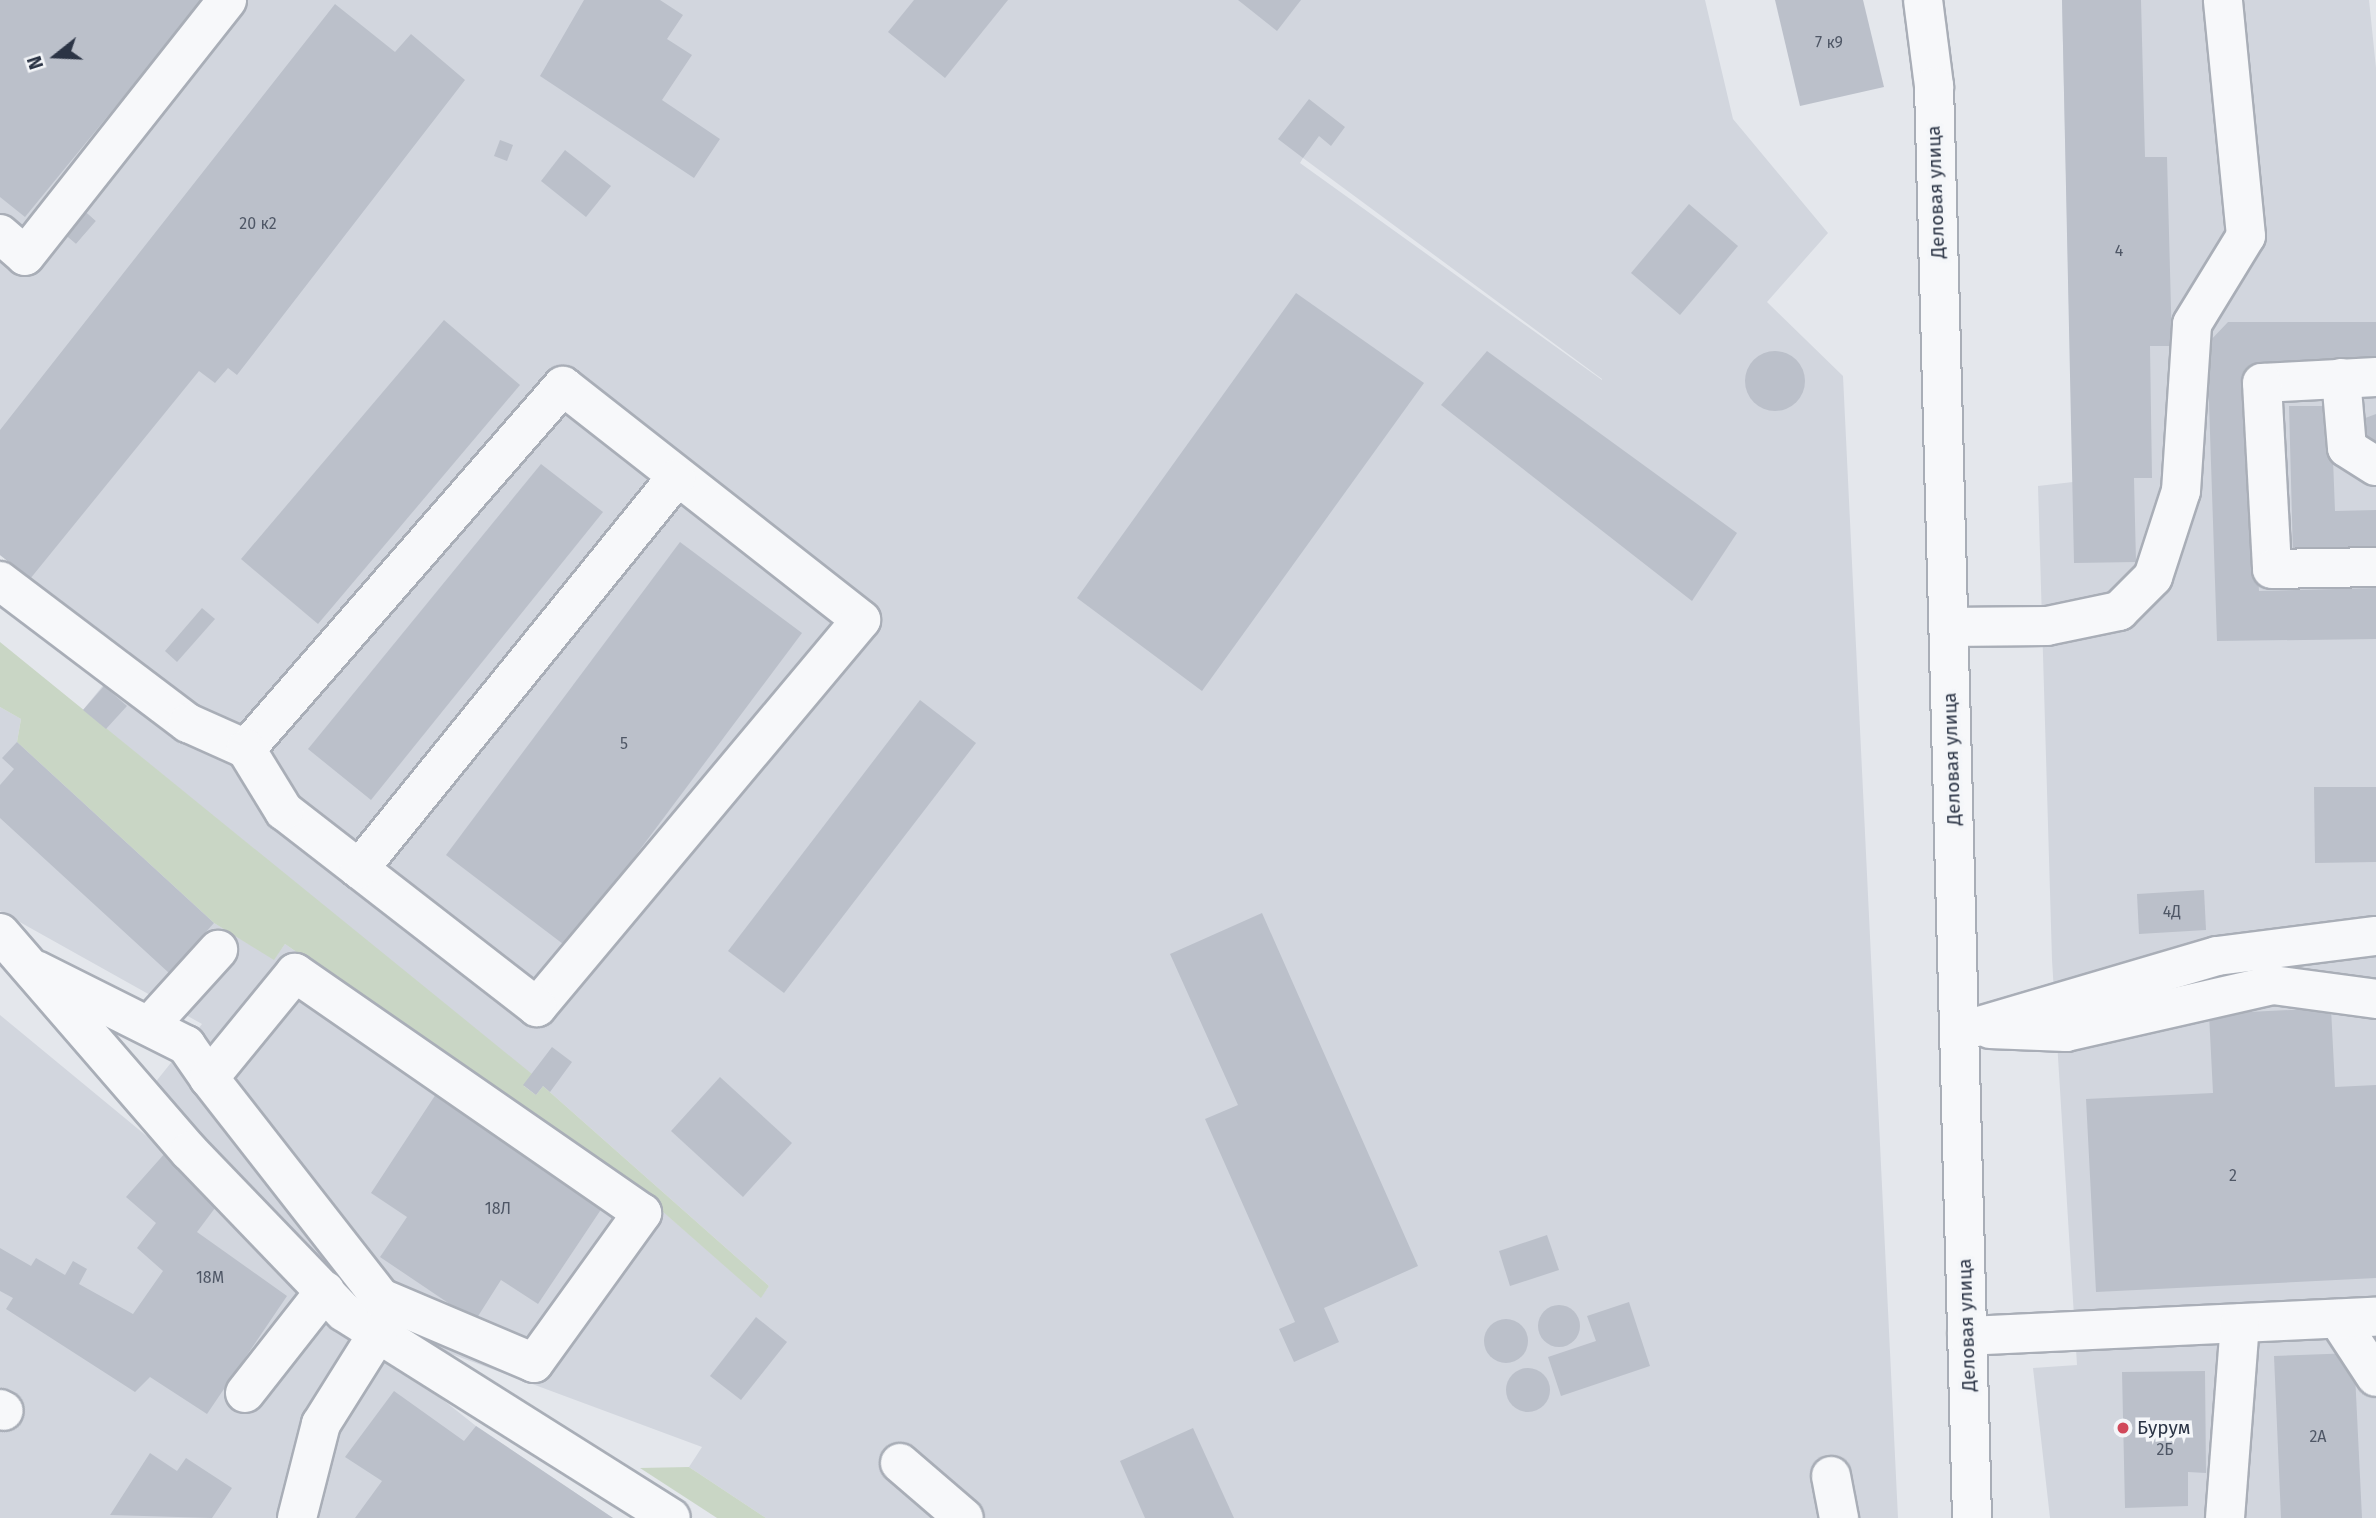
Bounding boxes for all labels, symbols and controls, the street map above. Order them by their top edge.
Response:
north arrow [21,21,91,91]
house number: 7 к9 [1815,33,1843,53]
text: N [23,53,48,72]
street label: Деловая улица [1922,125,1950,259]
house number: 20 к2 [239,214,277,234]
house number: 4 [2115,241,2123,261]
street label: Деловая улица [1938,692,1966,826]
house number: 5 [620,734,628,754]
house number: 4Д [2163,902,2181,922]
house number: 2 [2229,1166,2237,1186]
house number: 18Л [485,1199,511,1219]
street label: Деловая улица [1953,1258,1981,1392]
house number: 18М [196,1268,224,1288]
place label: Бурум [2137,1417,2191,1439]
marker: Бурум [2115,1420,2131,1436]
house number: 2А [2309,1427,2327,1447]
house number: 2Б [2156,1440,2174,1460]

